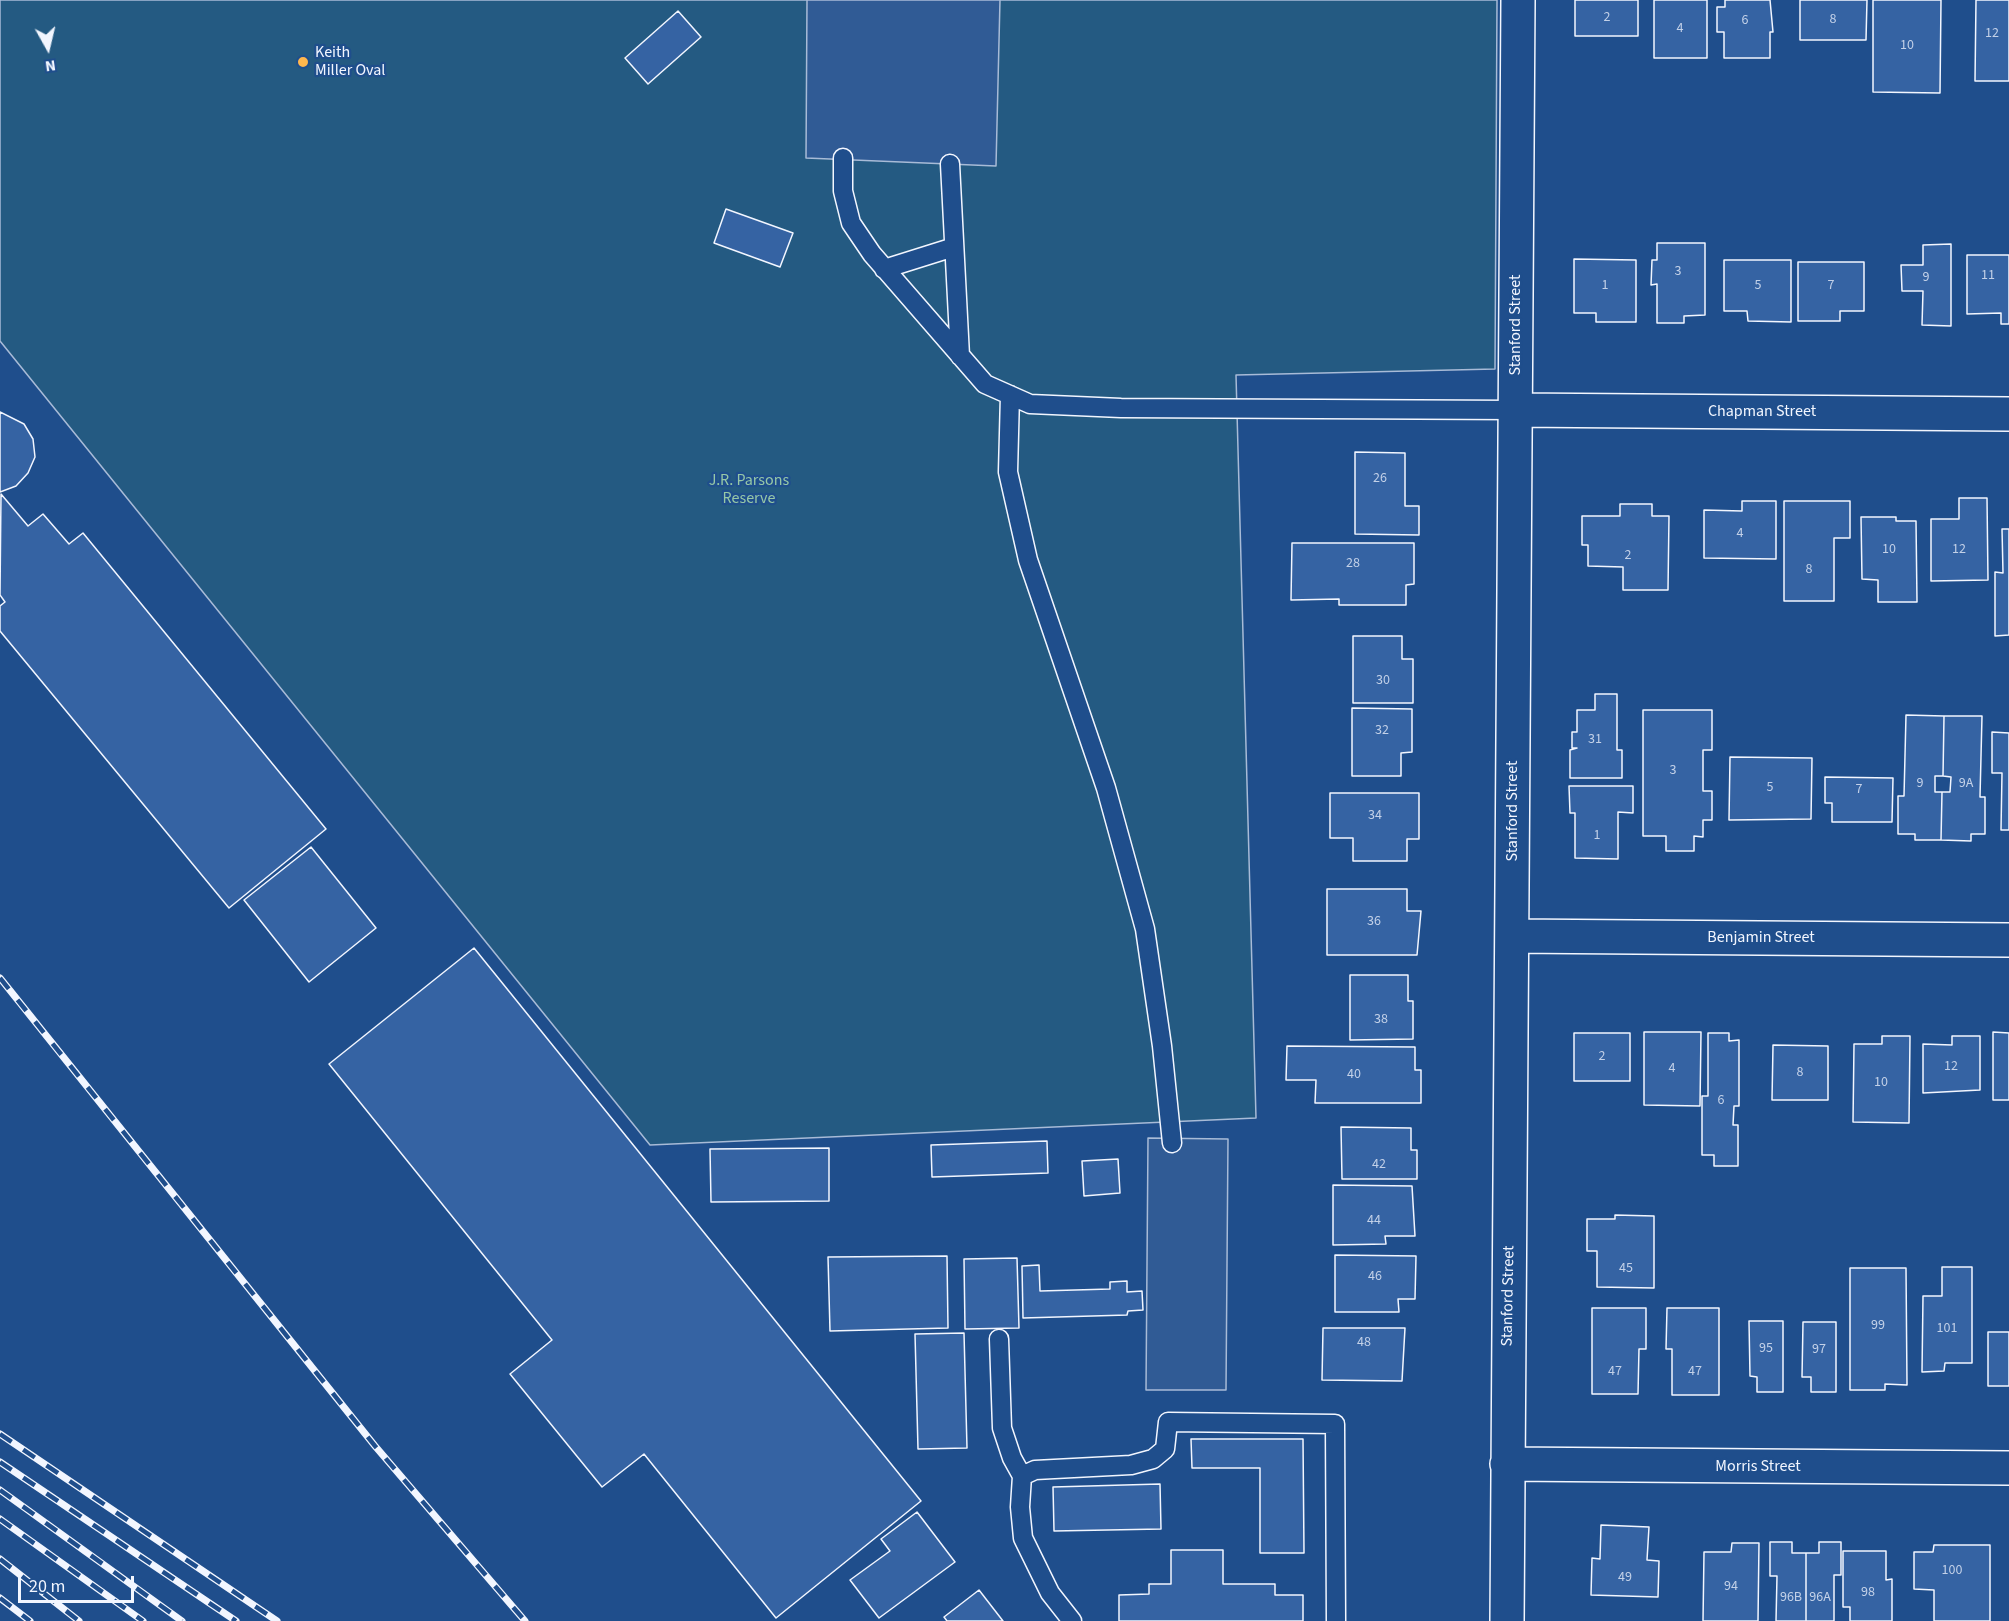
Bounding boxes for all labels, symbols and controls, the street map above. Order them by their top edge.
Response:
house number: 2 [1604,10,1610,26]
house number: 8 [1830,12,1836,28]
house number: 6 [1742,13,1748,29]
north arrow [18,18,78,78]
house number: 4 [1677,21,1683,37]
house number: 12 [1985,26,1999,42]
house number: 10 [1900,38,1914,54]
place label: Keith Miller Oval [315,43,385,81]
text: N [44,54,57,77]
marker: Keith Miller Oval [296,55,310,69]
house number: 3 [1675,264,1681,280]
house number: 11 [1981,268,1995,284]
house number: 9 [1923,270,1929,286]
street label: Stanford Street [1506,275,1526,375]
house number: 1 [1602,278,1608,294]
house number: 5 [1755,278,1761,294]
house number: 7 [1828,278,1834,294]
street label: Chapman Street [1708,402,1816,422]
park label: J.R. Parsons Reserve [709,471,789,509]
house number: 26 [1373,471,1387,487]
house number: 4 [1737,526,1743,542]
house number: 10 [1882,542,1896,558]
house number: 12 [1952,542,1966,558]
house number: 2 [1625,548,1631,564]
house number: 28 [1346,556,1360,572]
house number: 8 [1806,562,1812,578]
house number: 30 [1376,673,1390,689]
house number: 32 [1375,723,1389,739]
house number: 31 [1588,732,1602,748]
street label: Stanford Street [1503,761,1523,861]
house number: 3 [1670,763,1676,779]
house number: 9 [1917,776,1923,792]
house number: 9A [1959,776,1973,792]
house number: 5 [1767,780,1773,796]
house number: 7 [1856,782,1862,798]
house number: 34 [1368,808,1382,824]
house number: 1 [1594,828,1600,844]
house number: 36 [1367,914,1381,930]
street label: Benjamin Street [1707,928,1815,948]
house number: 38 [1374,1012,1388,1028]
house number: 2 [1599,1049,1605,1065]
house number: 12 [1944,1059,1958,1075]
house number: 4 [1669,1061,1675,1077]
house number: 8 [1797,1065,1803,1081]
house number: 40 [1347,1067,1361,1083]
house number: 10 [1874,1075,1888,1091]
house number: 6 [1718,1093,1724,1109]
house number: 42 [1372,1157,1386,1173]
house number: 44 [1367,1213,1381,1229]
street label: Stanford Street [1499,1245,1519,1347]
house number: 45 [1619,1261,1633,1277]
house number: 46 [1368,1269,1382,1285]
house number: 99 [1871,1318,1885,1334]
house number: 101 [1937,1321,1957,1337]
house number: 48 [1357,1335,1371,1351]
house number: 95 [1759,1341,1773,1357]
house number: 97 [1812,1342,1826,1358]
house number: 47 [1608,1364,1622,1380]
house number: 47 [1688,1364,1702,1380]
street label: Morris Street [1715,1457,1801,1477]
house number: 100 [1942,1563,1962,1579]
scale bar [21,1564,136,1602]
house number: 49 [1618,1570,1632,1586]
text: 20 m [29,1574,65,1599]
house number: 94 [1724,1579,1738,1595]
house number: 98 [1861,1585,1875,1601]
house number: 96B [1780,1590,1802,1606]
house number: 96A [1809,1590,1831,1606]

